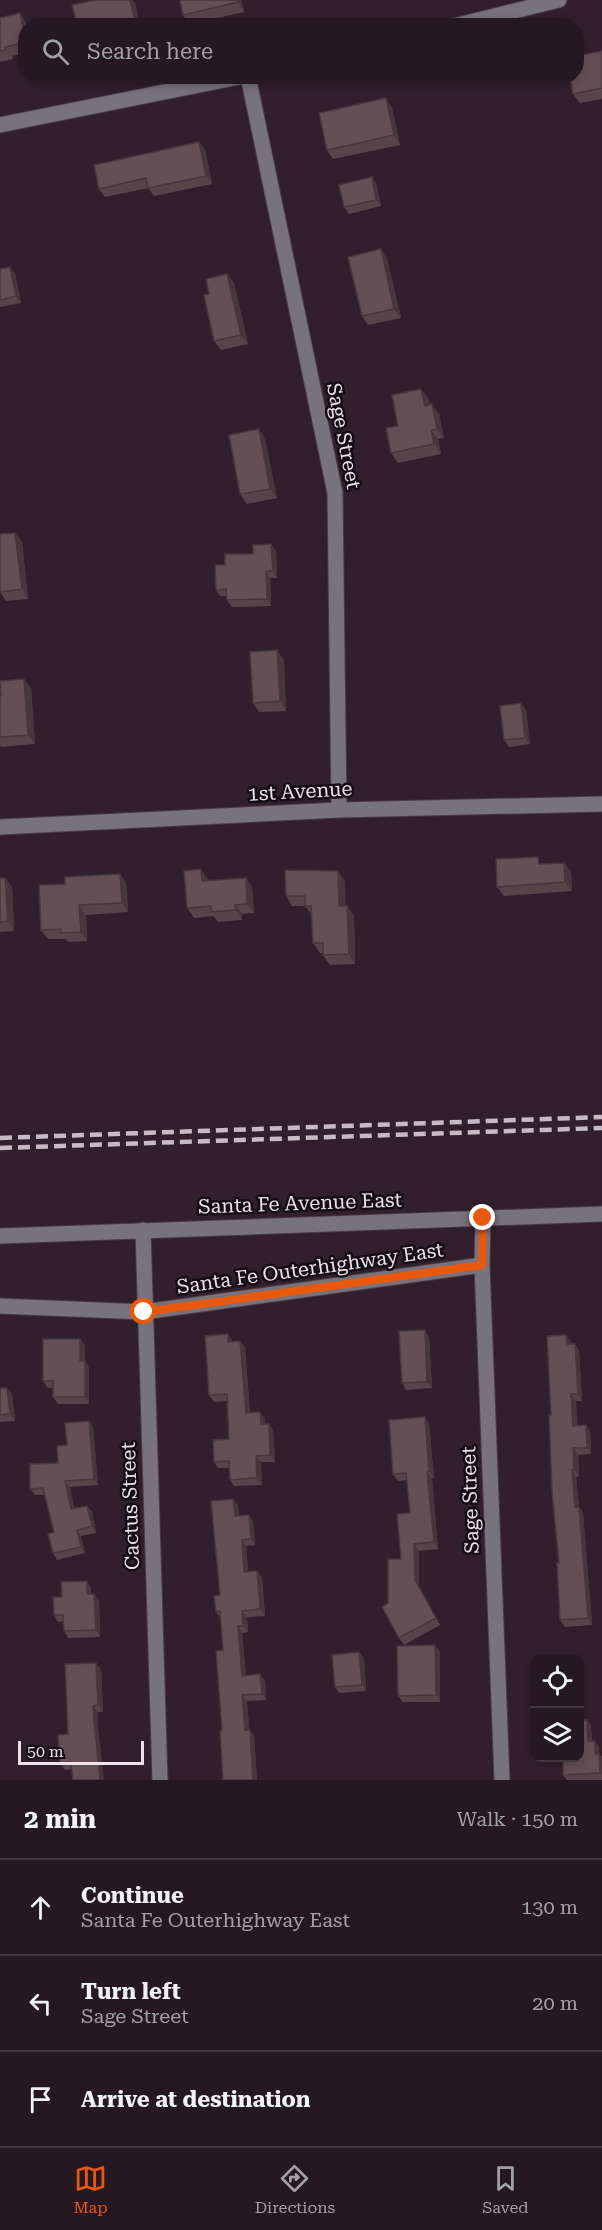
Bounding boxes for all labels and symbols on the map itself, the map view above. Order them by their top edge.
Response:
street label: Sage Street [322,381,366,492]
street label: 1st Avenue [247,776,353,806]
street label: Santa Fe Avenue East [198,1187,403,1219]
route end [469,1204,495,1230]
street label: Santa Fe Outerhighway East [175,1237,445,1299]
route start [130,1298,156,1324]
street label: Cactus Street [116,1441,144,1570]
street label: Sage Street [456,1445,484,1554]
scale bar [18,1738,144,1766]

